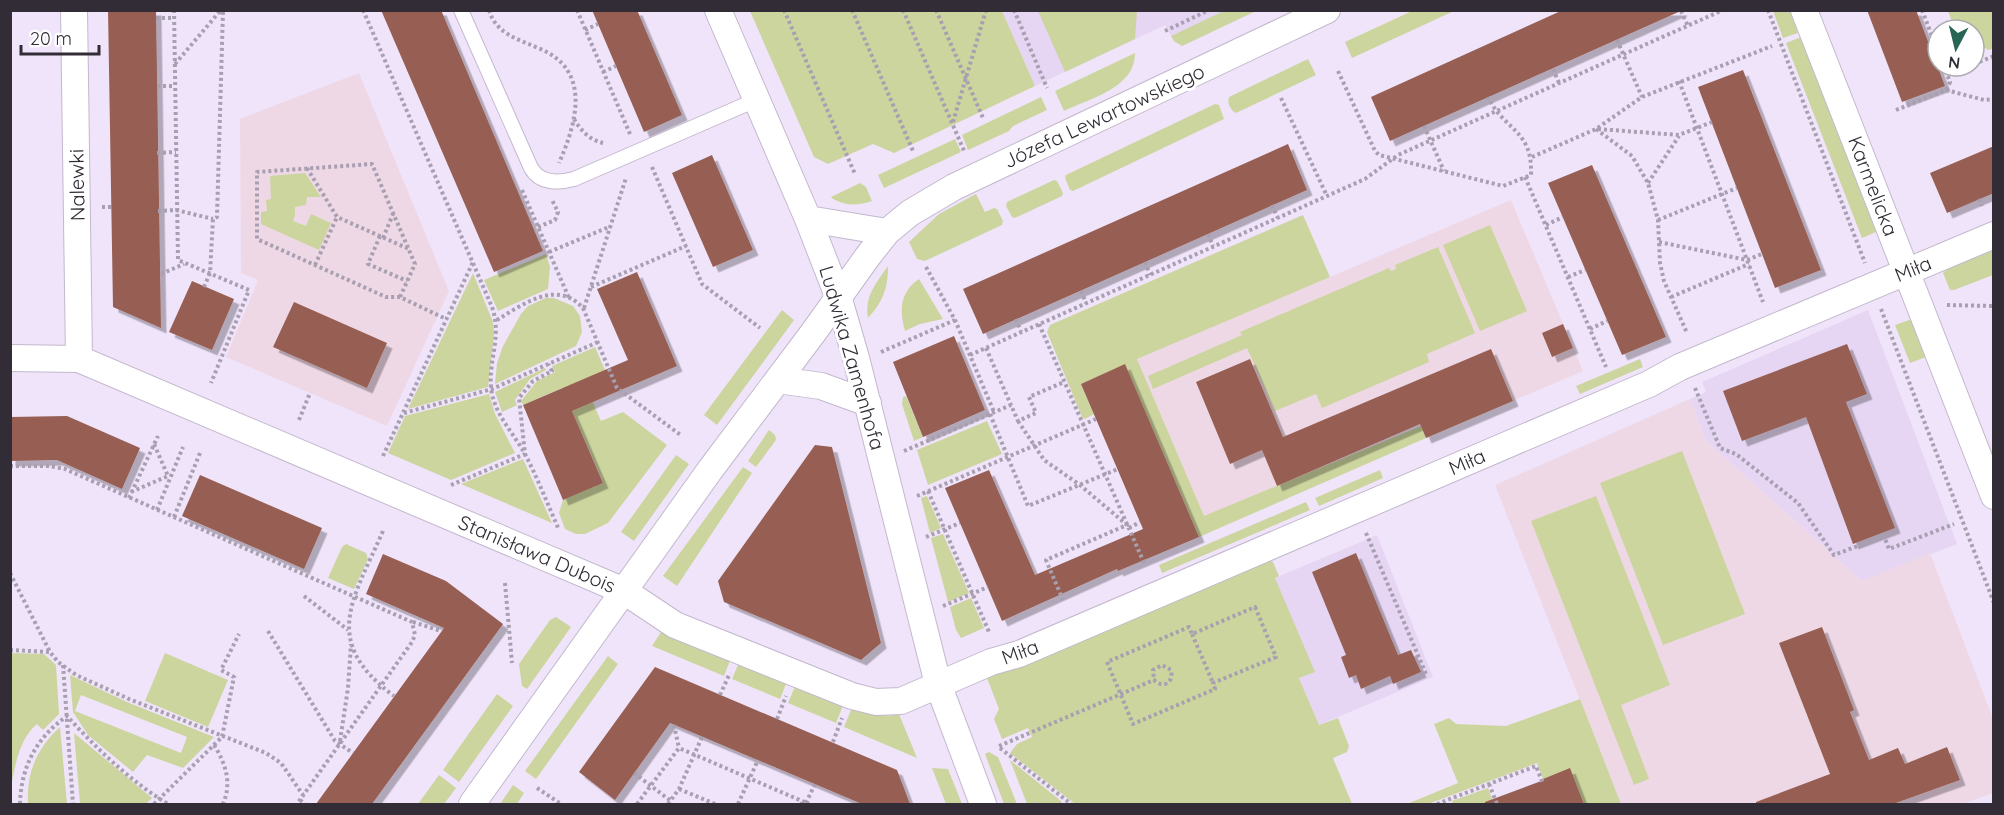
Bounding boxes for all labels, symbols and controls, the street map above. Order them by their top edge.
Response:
scale bar [21,18,99,56]
north arrow [1926,18,1986,78]
text: 20 m [30,27,72,50]
text: N [1947,52,1961,74]
street label: Józefa Lewartowskiego [999,58,1208,173]
street label: Karmelicka [1843,132,1904,239]
street label: Nalewki [63,149,90,221]
street label: Miła [1891,250,1935,287]
street label: Ludwika Zamenhofa [814,263,891,453]
street label: Miła [1445,443,1489,480]
street label: Stanisława Dubois [455,509,620,598]
street label: Miła [998,633,1042,670]

